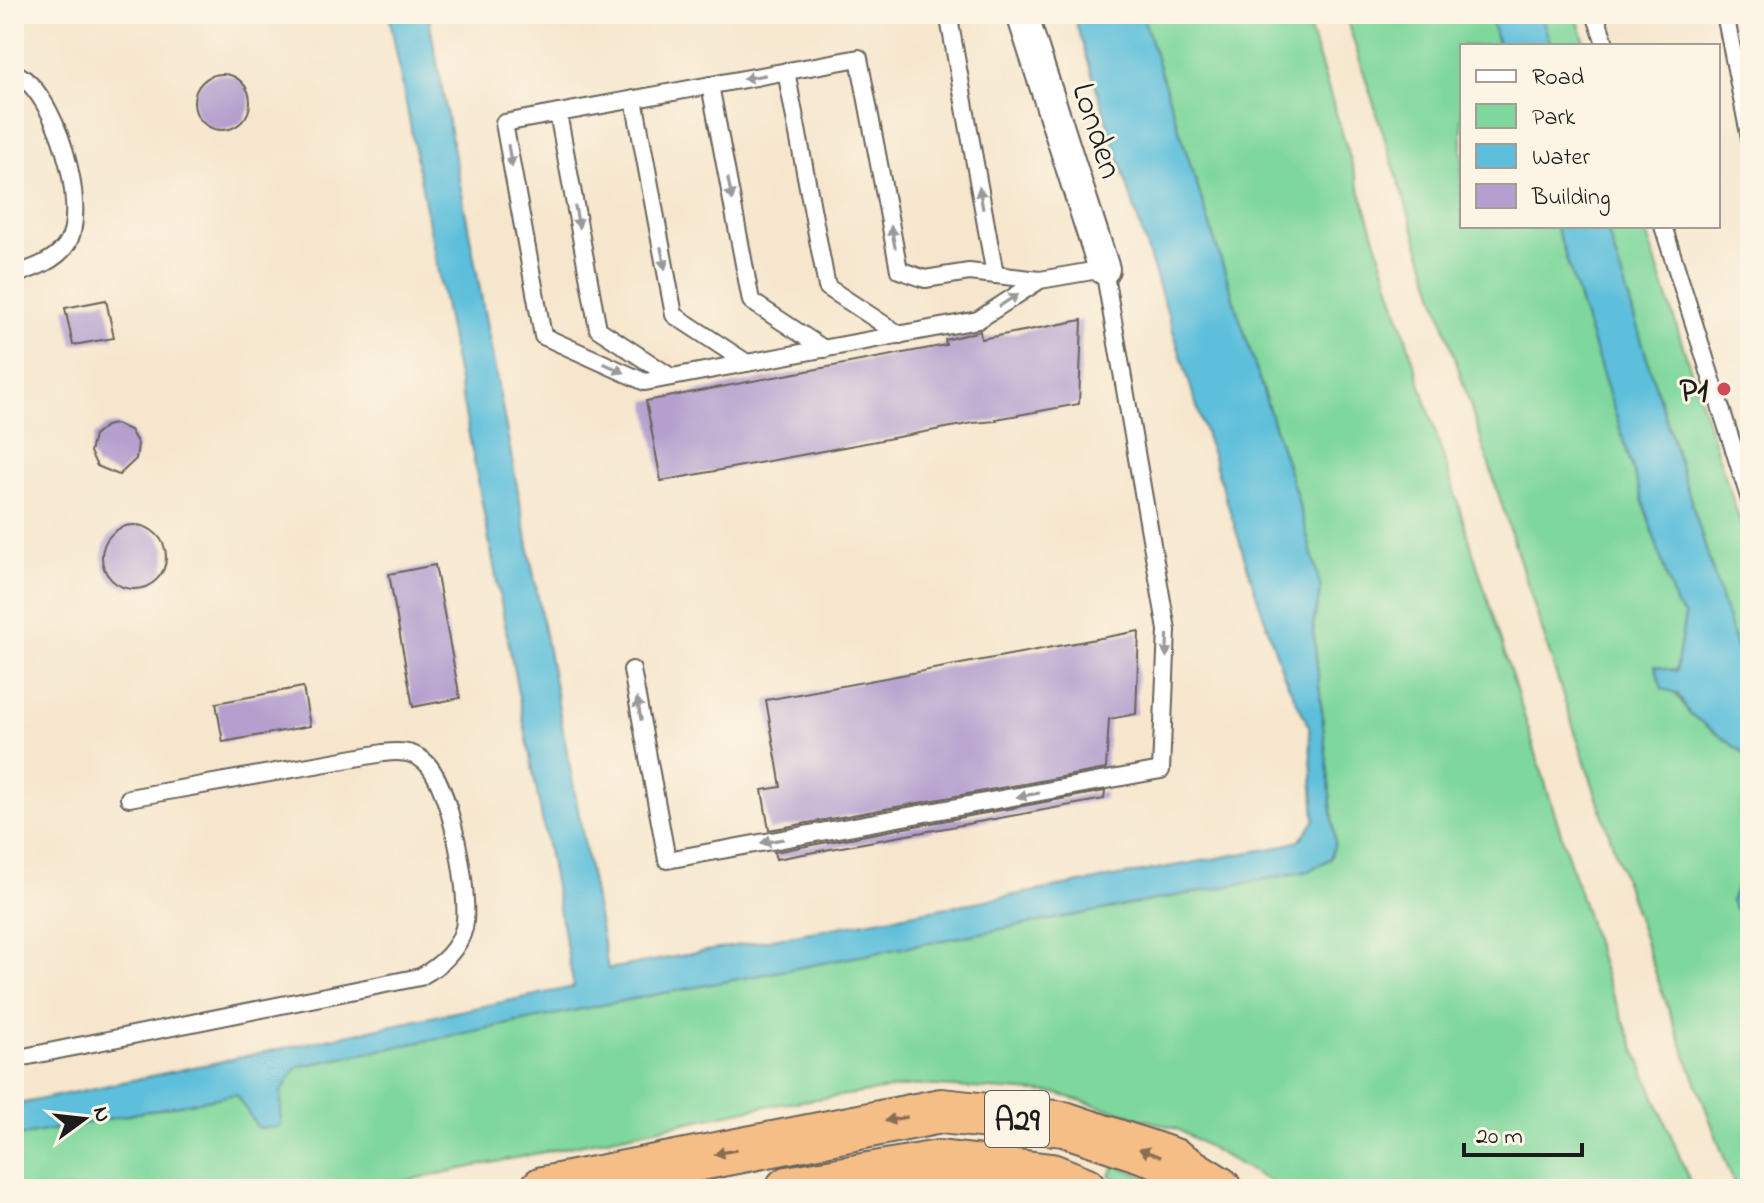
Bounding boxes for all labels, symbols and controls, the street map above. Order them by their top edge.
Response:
legend [1460,44,1720,228]
text: Road [1532,61,1585,96]
one-way arrow [742,71,767,83]
street label: Londen [1056,77,1134,186]
text: Park [1532,101,1576,136]
text: Water [1532,141,1590,176]
one-way arrow [505,144,517,169]
one-way arrow [724,177,736,202]
text: Building [1531,181,1611,216]
one-way arrow [975,185,987,210]
one-way arrow [572,205,584,230]
one-way arrow [886,224,898,249]
one-way arrow [658,246,670,271]
one-way arrow [998,293,1020,307]
one-way arrow [602,361,625,374]
place label: P1 [1680,368,1708,418]
marker: P1 [1715,380,1733,398]
one-way arrow [1160,634,1173,659]
one-way arrow [633,696,645,721]
one-way arrow [1015,789,1040,801]
one-way arrow [759,835,784,847]
north arrow [44,1079,124,1159]
road number: A29 [985,1091,1049,1147]
text: N [83,1103,118,1126]
scale bar [1464,1107,1582,1157]
one-way arrow [884,1114,909,1126]
text: 20 m [1476,1120,1523,1155]
one-way arrow [714,1146,739,1159]
one-way arrow [1138,1147,1162,1159]

